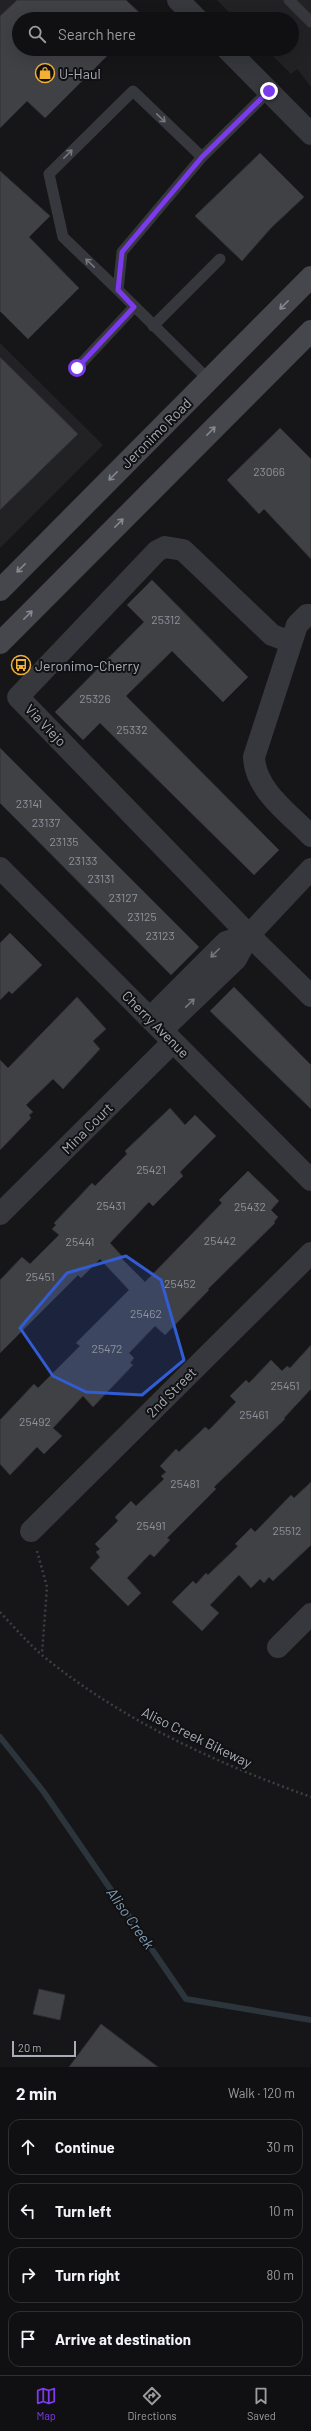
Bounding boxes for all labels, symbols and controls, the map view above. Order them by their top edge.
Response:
search box [12,12,299,56]
icon: search [26,23,48,45]
text: Search here [58,25,136,43]
shop icon: U-Haul [34,62,56,84]
place label: U-Haul [59,65,101,82]
route end [260,82,278,100]
one-way arrow [156,114,167,123]
one-way arrow [64,149,73,159]
one-way arrow [85,258,95,268]
one-way arrow [279,300,288,310]
route start [68,359,86,377]
street label: Jeronimo Road [117,394,195,472]
one-way arrow [206,426,216,436]
house number: 23066 [253,464,285,478]
one-way arrow [108,471,118,481]
one-way arrow [114,518,124,528]
one-way arrow [16,563,26,573]
one-way arrow [23,610,32,620]
house number: 25312 [151,612,181,626]
bus stop icon: Jeronimo-Cherry [10,654,32,676]
place label: Jeronimo-Cherry [35,657,140,674]
house number: 25326 [79,691,111,705]
street label: Via Viejo [22,700,70,750]
house number: 25332 [116,722,148,736]
house number: 23141 [16,796,42,810]
house number: 23137 [32,815,61,829]
house number: 23135 [49,834,79,848]
house number: 23133 [68,853,98,867]
house number: 23131 [88,871,114,885]
house number: 23127 [109,890,138,904]
house number: 23125 [127,909,157,923]
house number: 23123 [145,928,175,942]
one-way arrow [210,948,220,958]
street label: Cherry Avenue [119,987,193,1061]
one-way arrow [185,999,195,1008]
street label: Mina Court [58,1099,116,1157]
house number: 25421 [136,1162,166,1176]
house number: 25431 [96,1198,126,1212]
house number: 25432 [234,1199,266,1213]
house number: 25442 [204,1233,236,1247]
house number: 25441 [66,1234,94,1248]
house number: 25451 [25,1269,55,1283]
house number: 25452 [164,1276,196,1290]
house number: 25462 [130,1306,162,1320]
house number: 25472 [92,1341,122,1355]
street label: 2nd Street [142,1363,200,1421]
house number: 25451 [270,1378,300,1392]
house number: 25461 [239,1407,269,1421]
house number: 25492 [19,1414,51,1428]
house number: 25481 [170,1476,200,1490]
house number: 25491 [136,1518,166,1532]
house number: 25512 [272,1523,302,1537]
street label: Aliso Creek Bikeway [139,1703,255,1771]
water label: Aliso Creek [103,1884,159,1953]
scale bar [12,2039,76,2058]
text: 20 m [18,2041,41,2054]
text: 2 min [16,2083,57,2103]
text: Walk · 120 m [228,2085,295,2101]
icon: ahead [17,2136,39,2158]
text: Continue [55,2138,115,2156]
text: 30 m [267,2139,294,2155]
icon: left [17,2200,39,2222]
text: Turn left [55,2202,111,2220]
text: 10 m [269,2203,294,2219]
icon: right [17,2264,39,2286]
text: Turn right [55,2266,120,2284]
text: 80 m [267,2267,294,2283]
icon: arrive [17,2328,39,2350]
text: Arrive at destination [55,2330,191,2348]
tab: Map [35,2385,57,2422]
tab: Directions [127,2385,177,2422]
tab: Saved [247,2385,276,2422]

